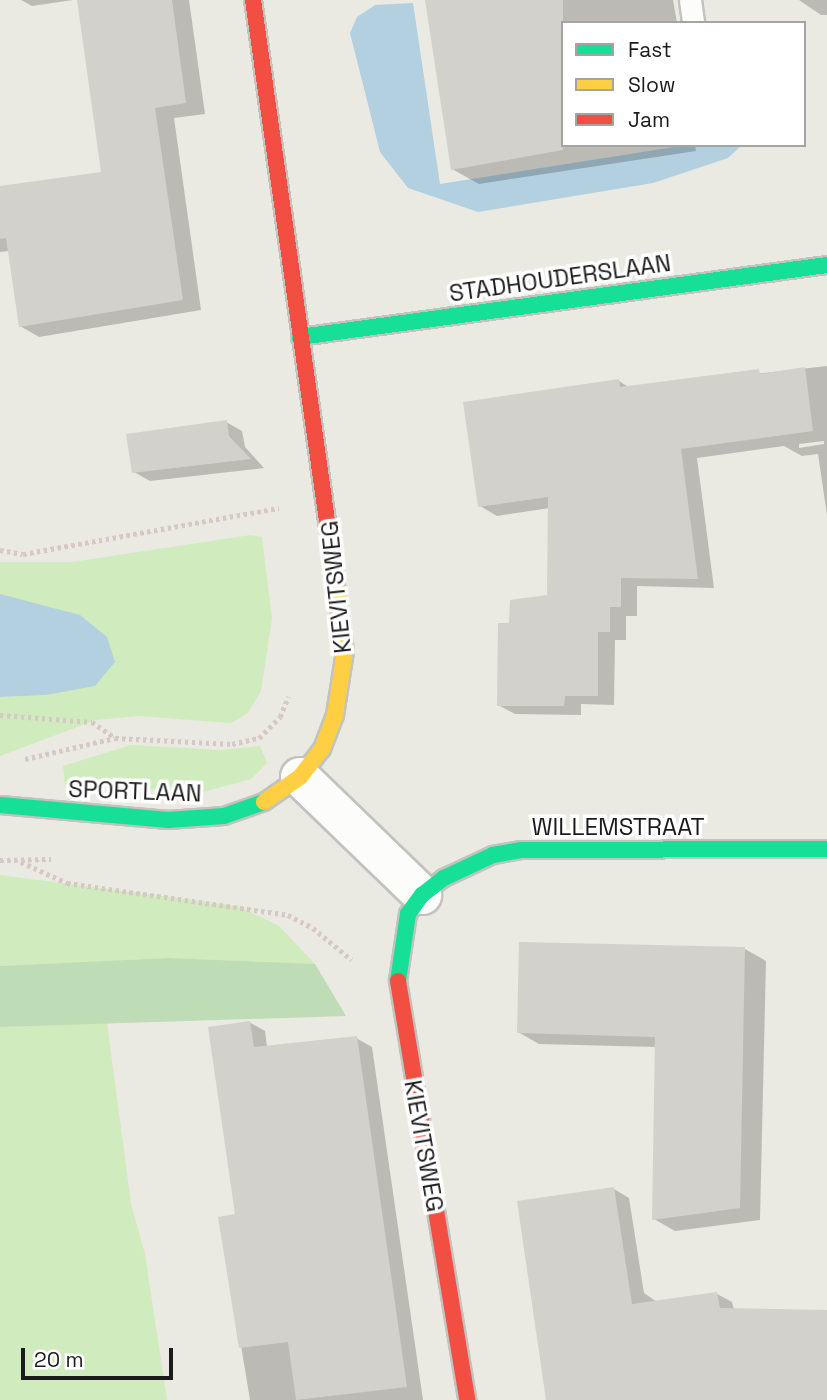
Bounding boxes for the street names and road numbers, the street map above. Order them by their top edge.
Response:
street label: STADHOUDERSLAAN [447,248,673,308]
street label: KIEVITSWEG [315,519,357,655]
street label: SPORTLAAN [68,774,202,808]
street label: WILLEMSTRAAT [531,813,705,841]
street label: KIEVITSWEG [398,1078,450,1214]

